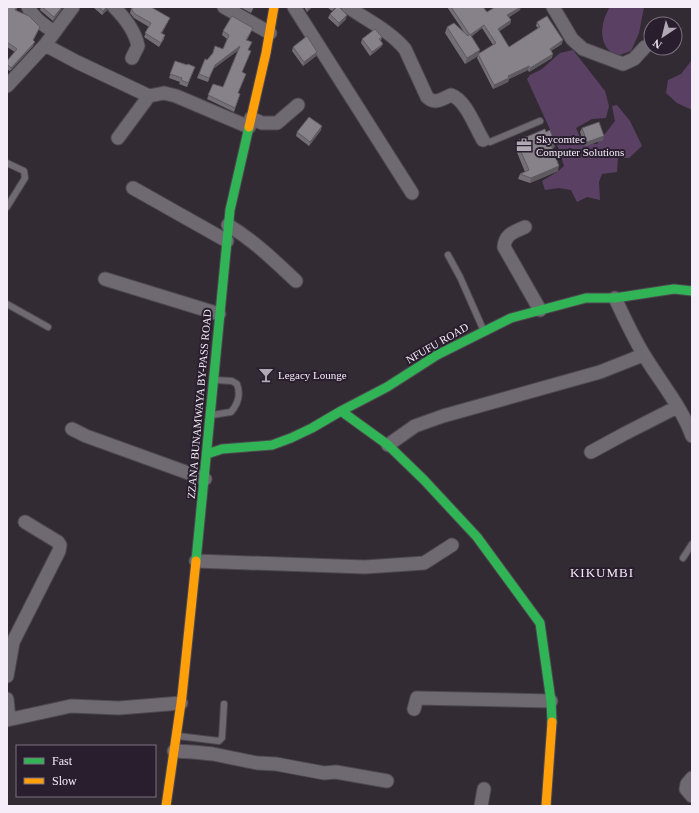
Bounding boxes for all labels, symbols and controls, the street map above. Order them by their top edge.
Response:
north arrow [643,16,683,56]
text: N [651,37,664,51]
place label: Skycomtec Computer Solutions [536,133,624,158]
office icon: Skycomtec Computer Solutions [515,136,533,154]
street label: ZZANA BUNAMWAYA BY-PASS ROAD [185,309,213,499]
street label: NFUFU ROAD [404,320,470,366]
bar icon: Legacy Lounge [257,366,275,384]
place label: Legacy Lounge [278,369,347,381]
district label: KIKUMBI [570,565,634,580]
legend [16,745,156,797]
text: Fast [52,754,73,768]
text: Slow [52,774,77,788]

